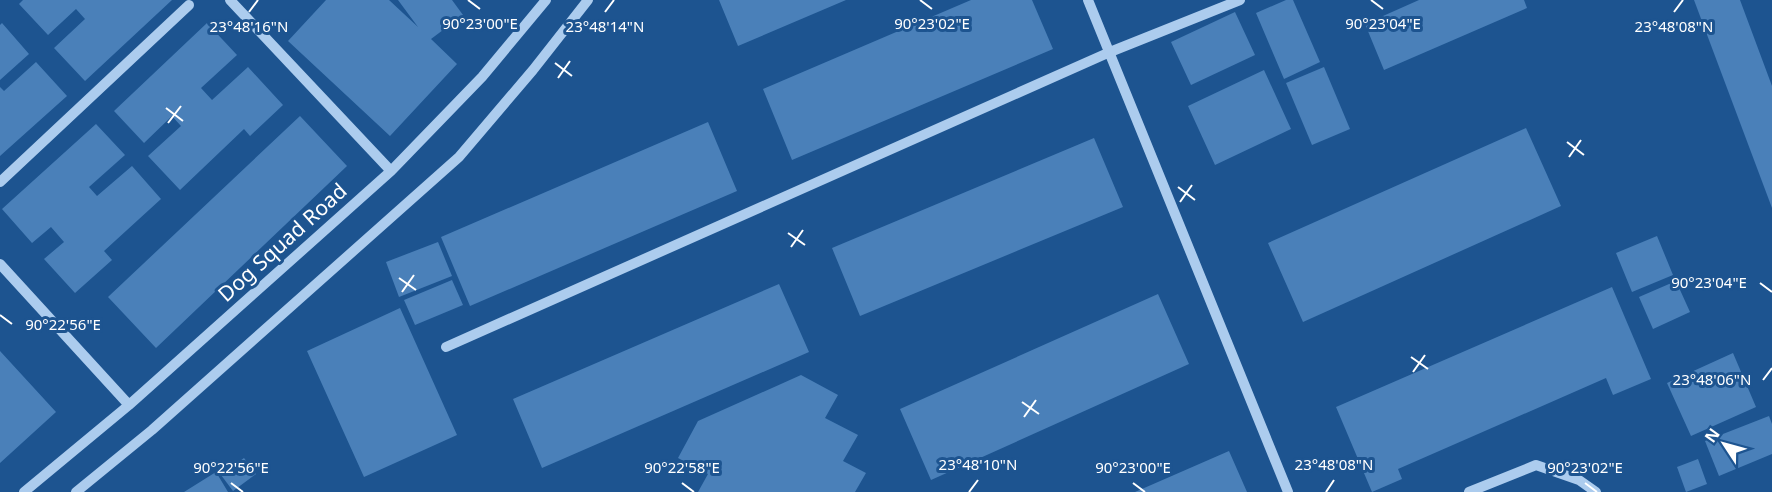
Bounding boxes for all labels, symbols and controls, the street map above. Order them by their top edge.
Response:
text: 90°23'00"E [442,13,518,33]
text: 90°23'02"E [894,13,970,33]
text: 90°23'04"E [1345,13,1421,33]
text: 23°48'16"N [210,16,288,36]
text: 23°48'14"N [566,16,644,36]
text: 23°48'08"N [1635,16,1713,36]
street label: Dog Squad Road [212,177,352,307]
text: 90°23'04"E [1671,272,1747,292]
text: 90°22'56"E [25,314,101,334]
text: 23°48'06"N [1673,369,1751,389]
north arrow [1694,414,1754,474]
text: N [1699,423,1725,447]
text: 23°48'10"N [939,454,1017,474]
text: 23°48'08"N [1295,454,1373,474]
text: 90°22'56"E [193,457,269,477]
text: 90°22'58"E [644,457,720,477]
text: 90°23'00"E [1095,457,1171,477]
text: 90°23'02"E [1547,457,1623,477]

